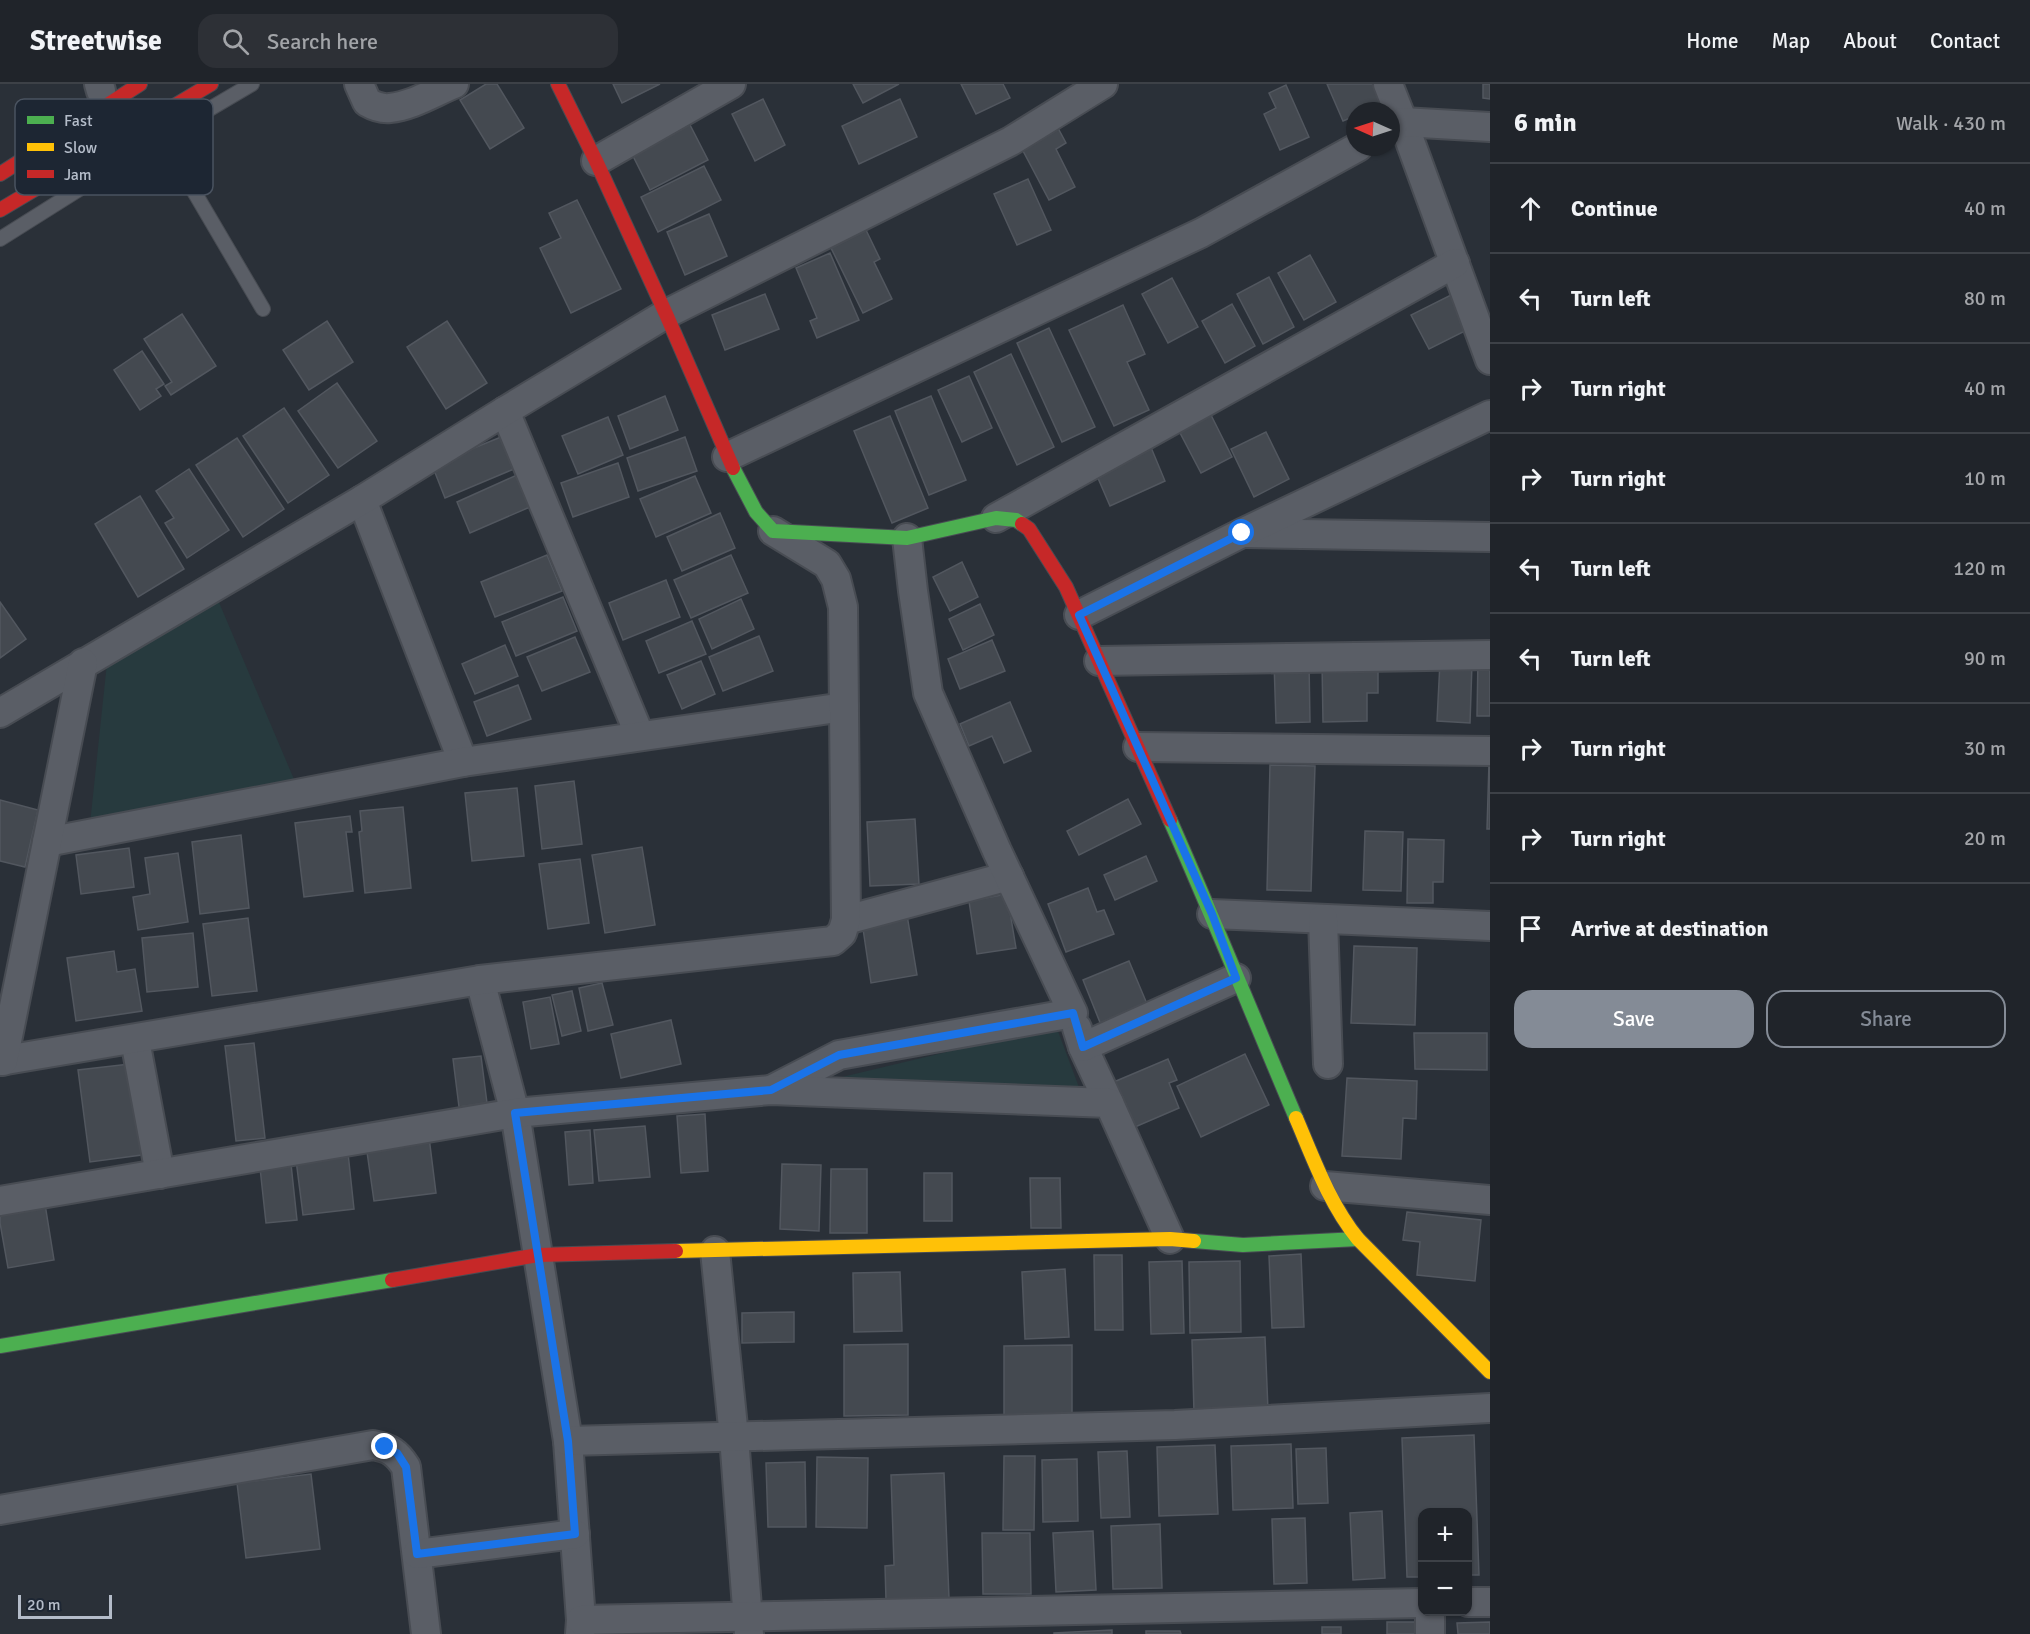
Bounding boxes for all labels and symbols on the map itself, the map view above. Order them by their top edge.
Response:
legend [15,99,213,195]
north arrow [1346,102,1400,156]
text: Fast [64,111,93,131]
text: Slow [64,138,98,158]
text: Jam [64,165,92,185]
route start [1228,519,1254,545]
route end [371,1433,397,1459]
scale bar [18,1592,112,1620]

